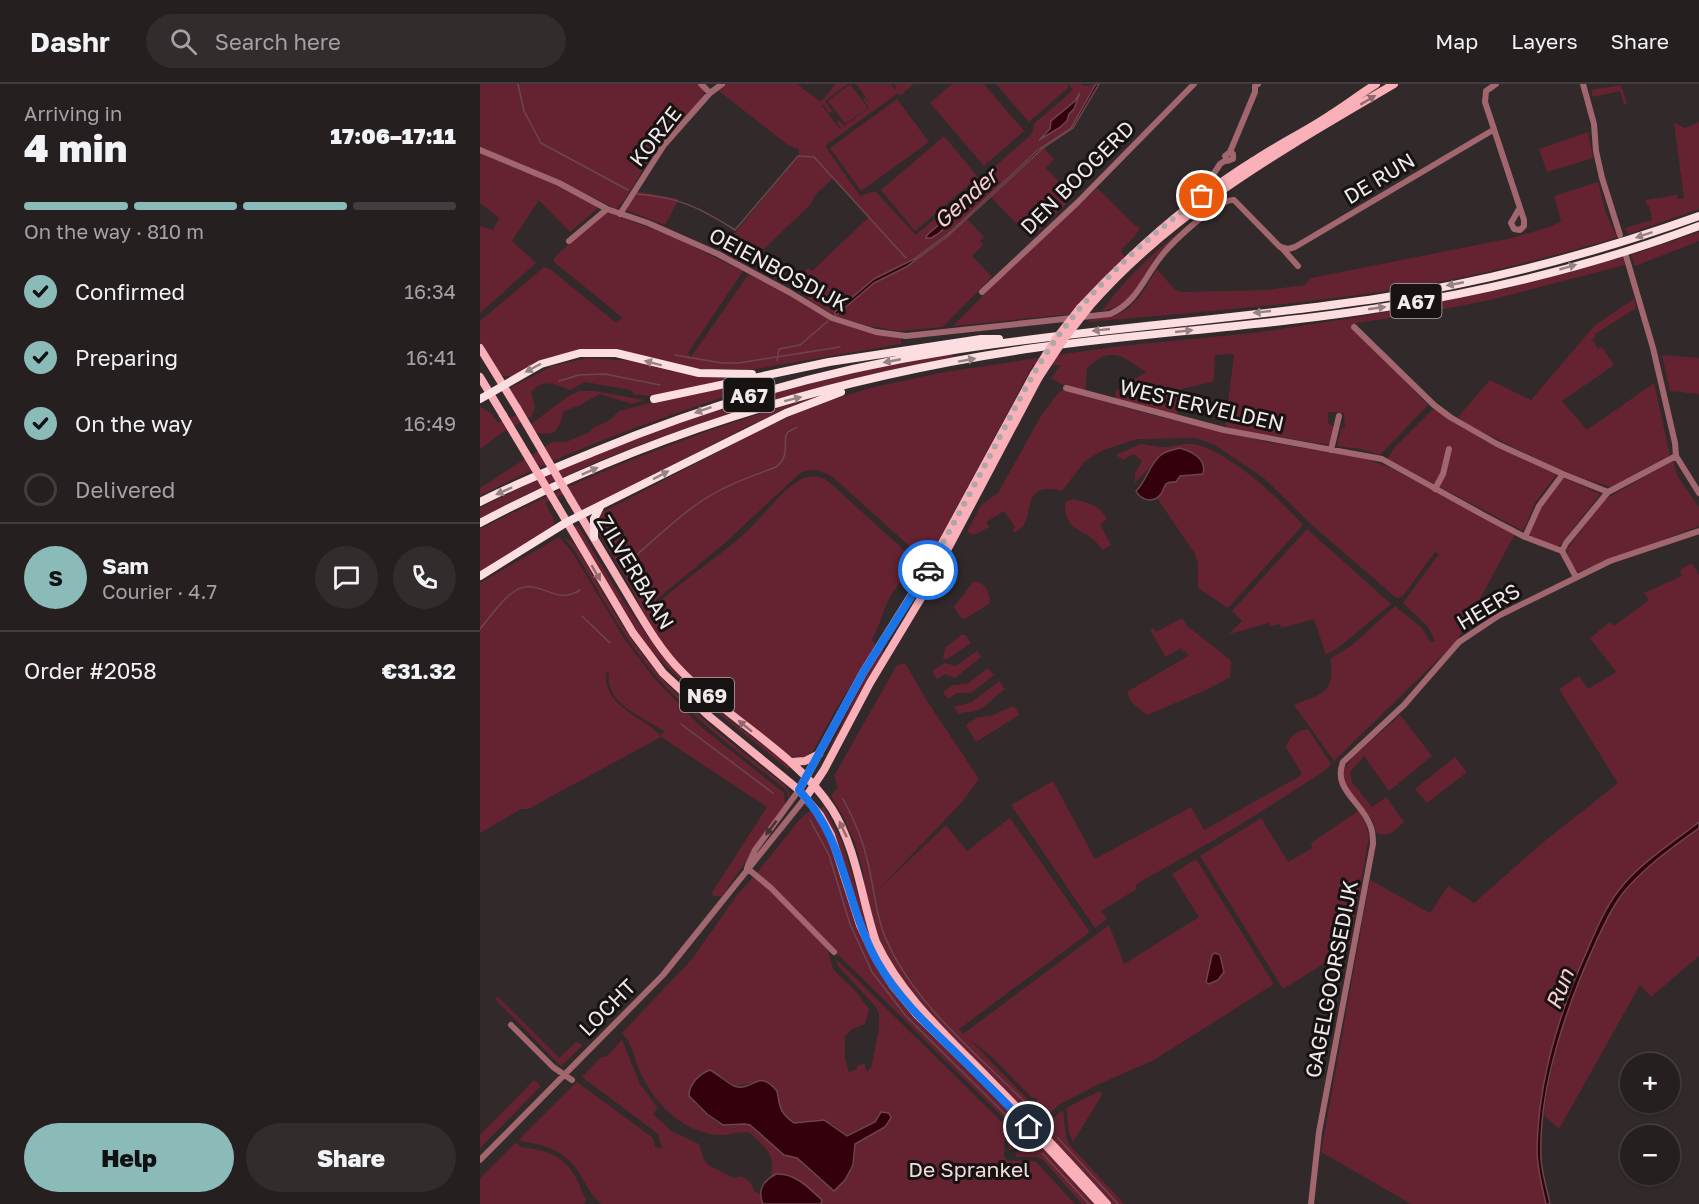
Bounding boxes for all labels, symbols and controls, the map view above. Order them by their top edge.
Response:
search box [146,14,566,68]
text: Dashr [30,25,110,58]
icon: search [167,25,200,58]
text: Search here [215,28,341,55]
text: Map [1435,28,1478,54]
text: Layers [1511,28,1578,54]
text: Share [1611,28,1669,54]
one-way arrow [1360,94,1376,105]
text: Arriving in [24,101,122,125]
street label: KORZE [623,101,687,171]
street label: DEN BOOGERD [1015,115,1139,239]
text: 17:06–17:11 [330,122,456,149]
text: 4 min [24,124,127,171]
street label: DE RUN [1339,147,1419,209]
water label: Gender [927,160,1005,234]
pin [1176,170,1227,221]
icon: bag [1185,179,1218,212]
text: On the way · 810 m [24,219,204,243]
street label: OEIENBOSDIJK [705,221,853,317]
one-way arrow [1635,231,1653,240]
one-way arrow [1559,262,1577,271]
icon: check [24,275,57,308]
text: Confirmed [75,278,185,305]
text: 16:34 [404,279,456,303]
one-way arrow [1445,280,1464,289]
road number: A67 [1390,284,1442,318]
one-way arrow [1368,303,1387,312]
one-way arrow [1253,308,1272,317]
one-way arrow [1091,326,1110,335]
one-way arrow [1174,326,1193,336]
icon: check [24,341,57,374]
text: Preparing [75,344,178,371]
text: 16:41 [406,345,456,369]
one-way arrow [958,355,977,364]
one-way arrow [882,357,901,366]
one-way arrow [644,358,662,367]
one-way arrow [524,363,542,373]
street label: WESTERVELDEN [1117,373,1287,437]
road number: A67 [724,378,774,412]
one-way arrow [784,393,802,403]
one-way arrow [694,405,712,415]
icon: check [24,407,57,440]
text: On the way [75,410,193,437]
text: 16:49 [404,411,456,435]
one-way arrow [581,467,598,476]
one-way arrow [653,470,670,479]
text: Delivered [75,476,175,503]
one-way arrow [494,486,512,496]
street label: ZILVERBAAN [592,510,680,634]
courier [898,540,958,600]
button: chat [315,546,378,609]
button: phone [393,546,456,609]
text: Sam [102,552,149,579]
icon: car [912,554,945,587]
text: S [48,564,63,591]
one-way arrow [591,565,602,581]
street label: HEERS [1452,577,1524,635]
text: Courier · 4.7 [102,579,217,603]
text: Order #2058 [24,657,157,684]
text: €31.32 [382,657,456,684]
road number: N69 [680,678,734,712]
one-way arrow [737,720,753,733]
one-way arrow [838,820,847,837]
one-way arrow [766,821,778,836]
street label: GAGELGOORSEDIJK [1299,878,1363,1080]
water label: Run [1539,963,1580,1013]
street label: LOCHT [573,973,641,1041]
map controls [1620,1053,1680,1185]
button: + [1620,1053,1680,1113]
pin [1003,1101,1054,1152]
icon: home [1012,1110,1045,1143]
button: Help [24,1123,234,1192]
button: Share [246,1123,456,1192]
button: − [1620,1125,1680,1185]
park label: De Sprankel [908,1156,1030,1182]

